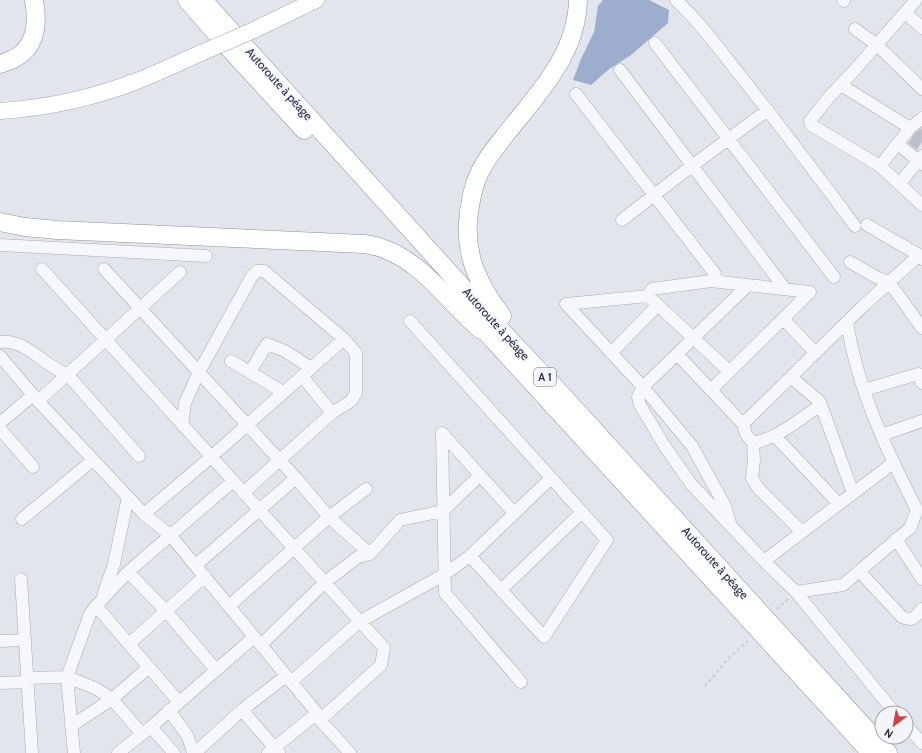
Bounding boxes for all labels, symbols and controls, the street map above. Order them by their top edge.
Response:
street label: Autoroute à péage [243,44,316,123]
street label: Autoroute à péage [460,284,533,363]
road number: A 1 [534,368,556,386]
street label: Autoroute à péage [679,523,752,602]
north arrow [874,705,914,745]
text: N [882,725,896,741]

